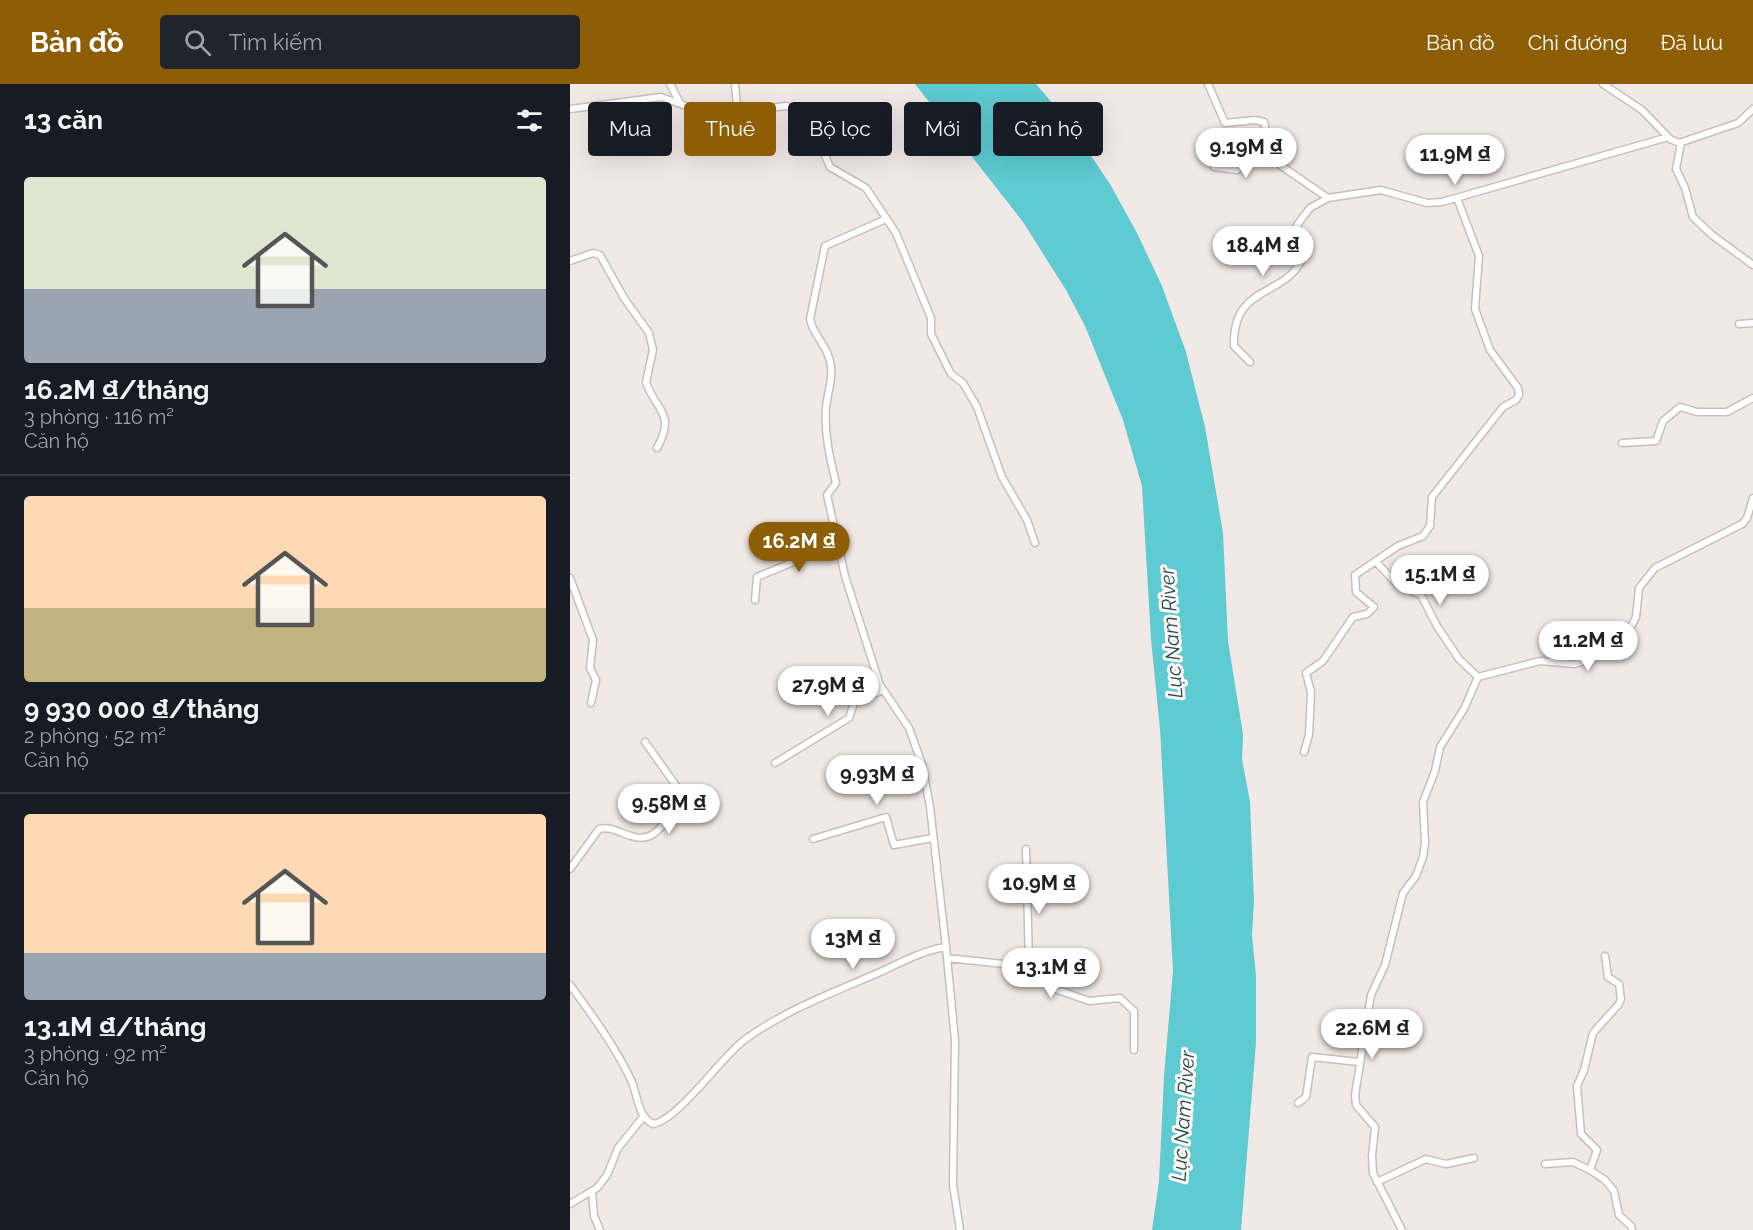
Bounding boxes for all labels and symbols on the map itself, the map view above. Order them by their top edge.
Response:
pin: 9.19M ₫ [1191,128,1301,179]
pin: 11.9M ₫ [1400,135,1510,186]
pin: 18.4M ₫ [1208,226,1318,277]
pin: 16.2M ₫ [744,522,854,573]
pin: 15.1M ₫ [1385,555,1495,606]
water label: Lục Nam River [1154,566,1188,699]
pin: 11.2M ₫ [1533,621,1643,672]
pin: 27.9M ₫ [773,666,883,717]
pin: 9.93M ₫ [822,755,932,806]
pin: 9.58M ₫ [614,784,724,835]
pin: 10.9M ₫ [984,864,1094,915]
pin: 13M ₫ [811,919,895,970]
pin: 13.1M ₫ [996,948,1106,999]
pin: 22.6M ₫ [1317,1009,1427,1060]
water label: Lục Nam River [1166,1049,1200,1182]

